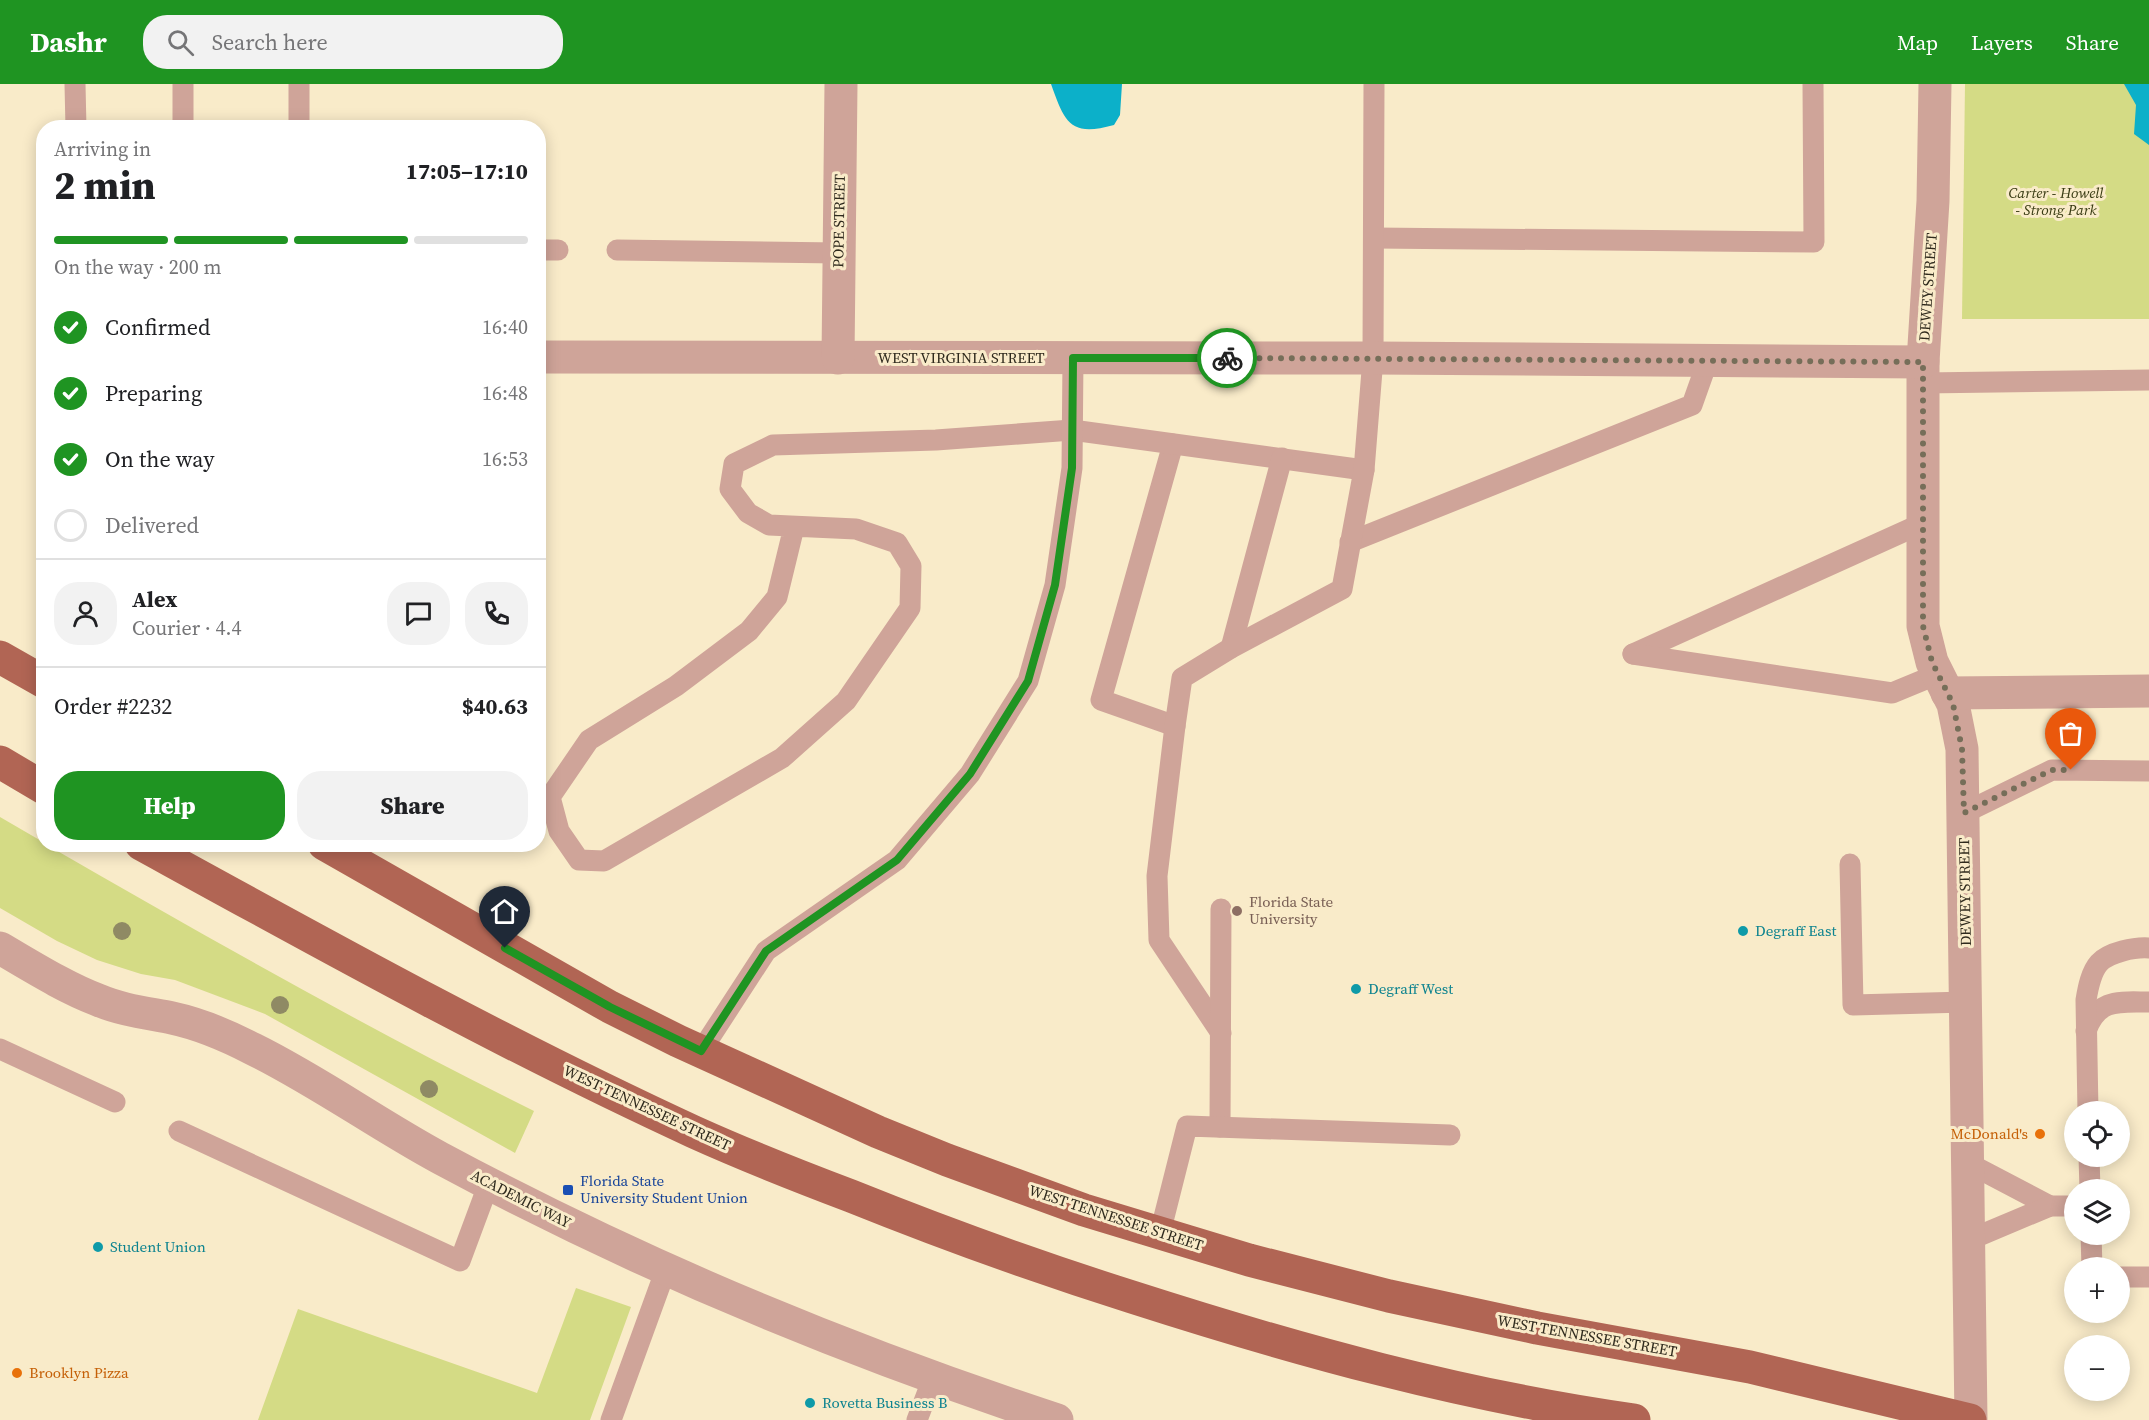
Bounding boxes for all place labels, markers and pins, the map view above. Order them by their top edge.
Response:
pin [2045,708,2096,770]
pin [479,886,530,948]
place label: Florida State University [1249,891,1334,929]
marker: Florida State University [1230,904,1244,918]
place label: Degraff East [1755,920,1836,941]
marker: Degraff East [1736,924,1750,938]
place label: Degraff West [1368,978,1453,999]
marker: Degraff West [1349,982,1363,996]
place label: McDonald's [1951,1123,2028,1144]
marker: McDonald's [2033,1127,2047,1141]
place label: Florida State University Student Union [580,1170,748,1208]
marker: Florida State University Student Union [561,1183,575,1197]
place label: Student Union [110,1236,206,1257]
marker: Student Union [91,1240,105,1254]
place label: Brooklyn Pizza [29,1362,129,1383]
marker: Brooklyn Pizza [10,1366,24,1380]
place label: Rovetta Business B [822,1392,947,1413]
marker: Rovetta Business B [803,1396,817,1410]

